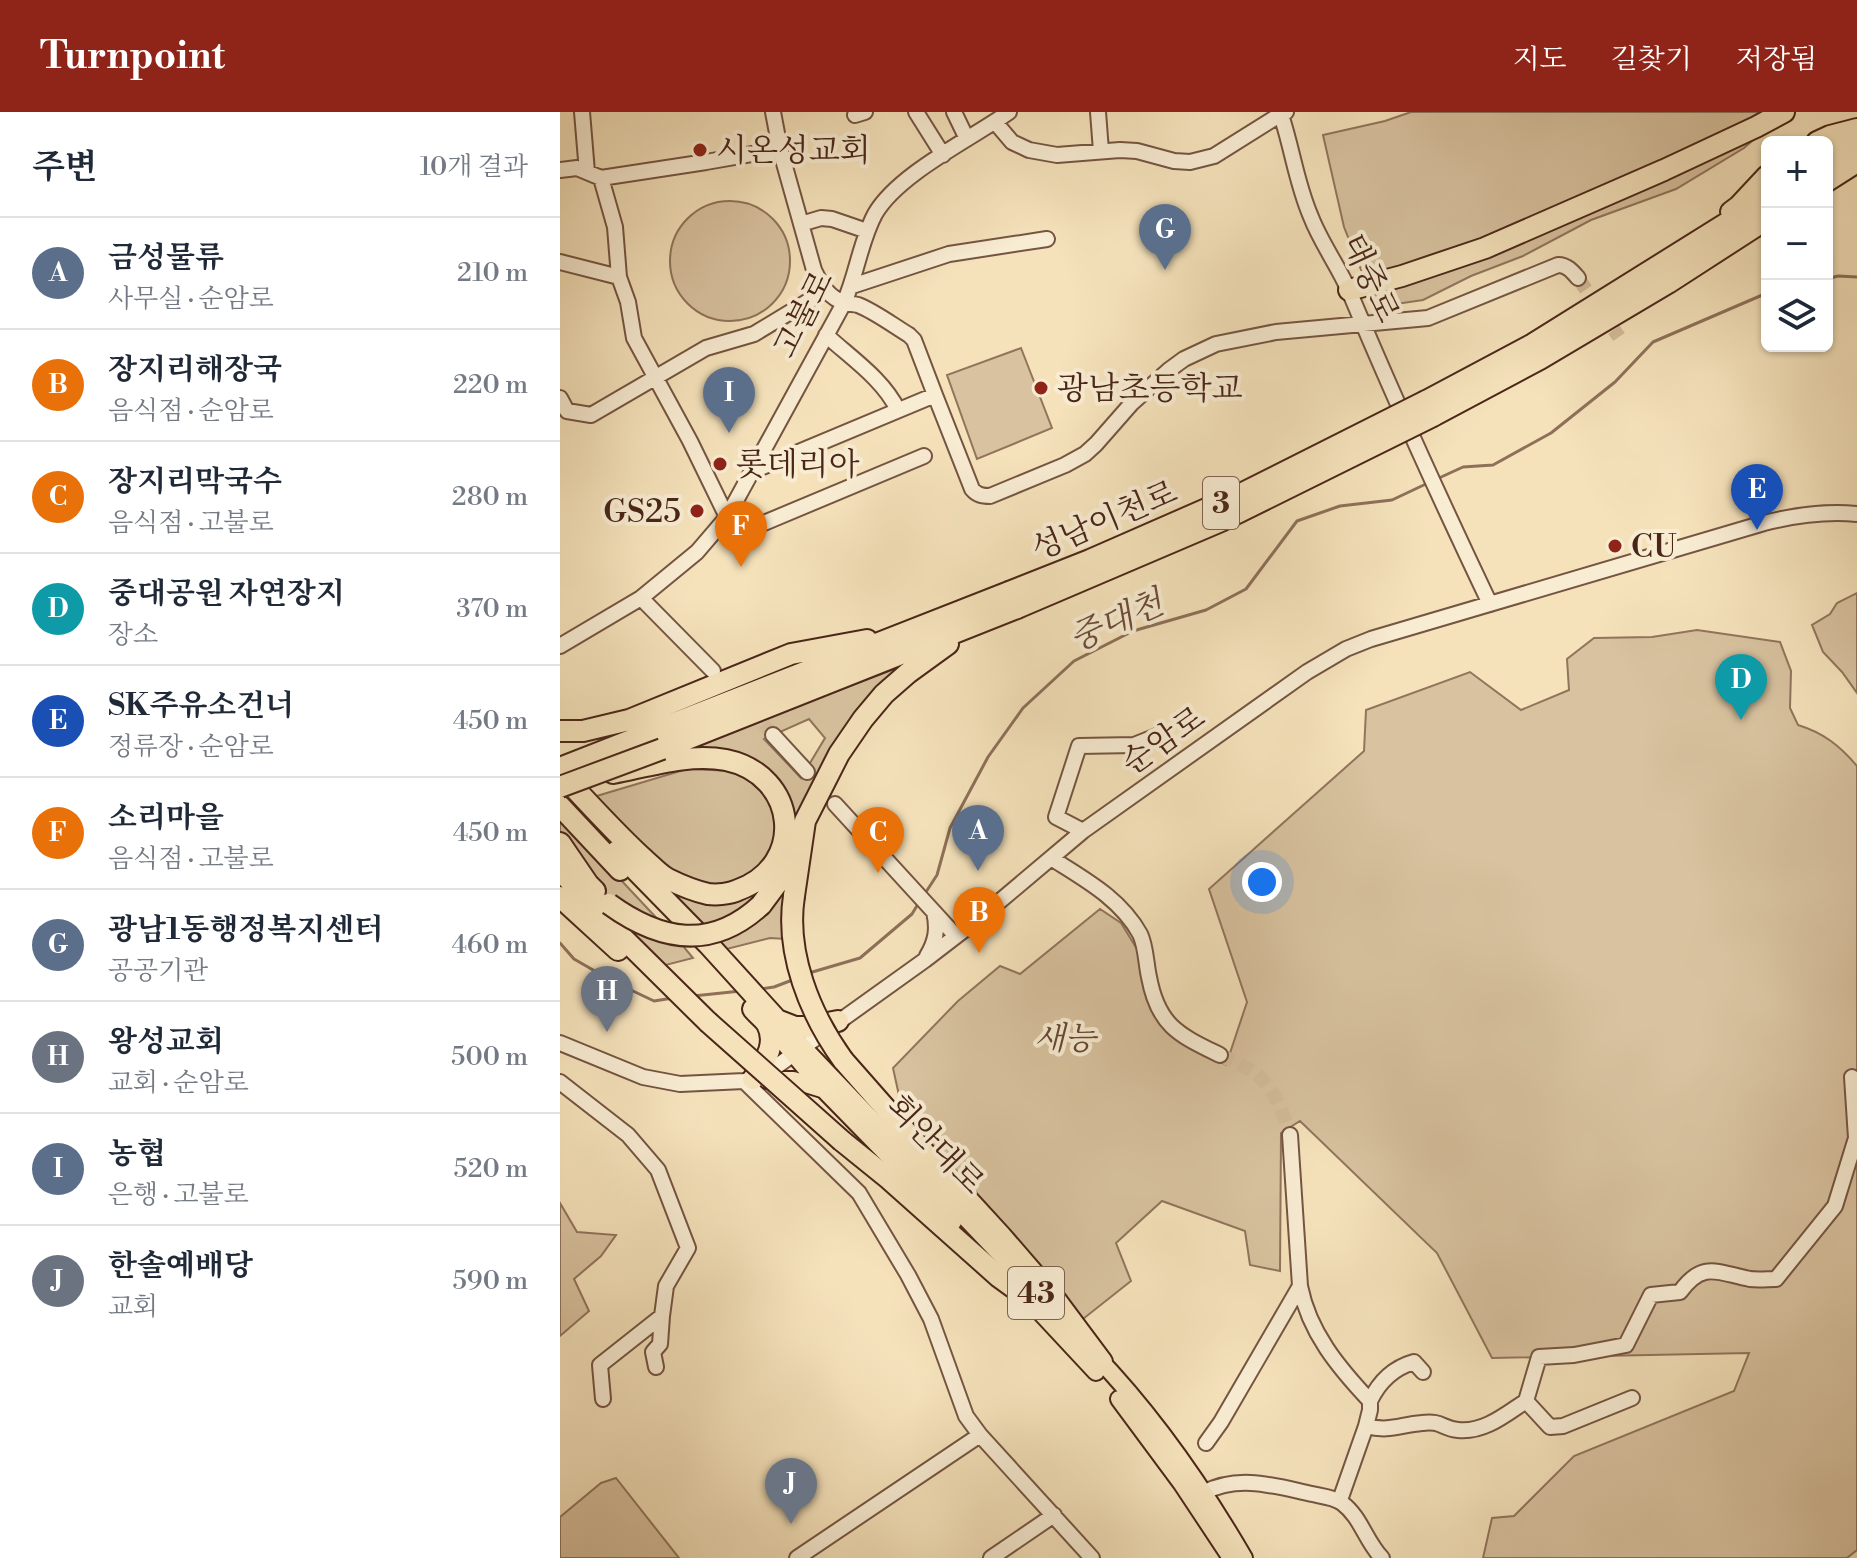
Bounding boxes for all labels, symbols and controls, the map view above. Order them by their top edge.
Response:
text: Turnpoint [40,33,225,80]
text: 지도 [1513,42,1567,77]
text: 길찾기 [1611,42,1692,77]
text: 저장됨 [1736,42,1817,77]
place label: 시온성교회 [716,131,871,171]
map controls [1761,136,1833,352]
button: + [1761,136,1833,208]
marker: 시온성교회 [691,141,709,159]
text: 주변 [32,147,98,189]
text: 10개 결과 [420,151,528,183]
pin: G [1139,204,1191,270]
button: − [1761,208,1833,280]
street label: 태중로 [1332,228,1408,329]
text: 금성물류 [108,239,224,277]
text: A [49,257,67,289]
text: 210 m [457,257,528,289]
street label: 고불로 [765,264,843,365]
button: layers [1761,280,1833,352]
text: 사무실 · 순암로 [108,283,274,315]
text: 장지리해장국 [108,351,282,389]
pin: I [703,367,755,433]
text: B [48,369,68,401]
text: 220 m [453,369,528,401]
place label: 광남초등학교 [1057,369,1243,409]
marker: 광남초등학교 [1032,379,1050,397]
text: 음식점 · 순암로 [108,395,274,427]
place label: 롯데리아 [736,445,860,485]
marker: 롯데리아 [711,455,729,473]
text: 장지리막국수 [108,463,282,501]
pin: E [1731,464,1783,530]
street label: 성남이천로 [1025,472,1183,570]
road number: 3 [1203,477,1239,529]
text: C [49,481,67,513]
text: 280 m [452,481,528,513]
place label: GS25 [603,492,681,532]
pin: F [715,501,767,567]
marker: GS25 [688,502,706,520]
text: 음식점 · 고불로 [108,507,274,539]
place label: CU [1631,527,1677,567]
marker: CU [1606,537,1624,555]
text: 중대공원 자연장지 [108,575,345,613]
water label: 중대천 [1063,582,1172,661]
text: D [48,593,68,625]
text: 370 m [456,593,528,625]
text: 장소 [108,619,158,651]
pin: D [1715,654,1767,720]
text: SK주유소건너 [108,687,294,725]
street label: 순암로 [1114,698,1213,784]
text: E [49,705,67,737]
text: 450 m [453,705,528,737]
text: 정류장 · 순암로 [108,731,274,763]
text: 소리마을 [108,799,224,837]
pin: A [952,805,1004,871]
pin: C [852,807,904,873]
text: F [49,817,67,849]
text: 450 m [453,817,528,849]
text: 음식점 · 고불로 [108,843,274,875]
your location [1242,862,1282,902]
pin: B [953,887,1005,953]
text: 광남1동행정복지센터 [108,911,383,949]
text: G [48,929,68,961]
text: 460 m [451,929,528,961]
text: 공공기관 [108,955,208,987]
pin: H [581,966,633,1032]
park label: 새능 [1034,1019,1099,1059]
text: 왕성교회 [108,1023,224,1061]
text: H [47,1041,69,1073]
text: 500 m [451,1041,528,1073]
text: 교회 · 순암로 [108,1067,249,1099]
street label: 회안대로 [878,1086,993,1203]
text: 농협 [108,1135,166,1173]
text: I [53,1153,63,1185]
text: 520 m [453,1153,528,1185]
text: 은행 · 고불로 [108,1179,249,1211]
text: 한솔예배당 [108,1247,253,1285]
text: J [53,1265,63,1297]
text: 590 m [453,1265,528,1297]
road number: 43 [1008,1267,1064,1319]
text: 교회 [108,1291,158,1323]
pin: J [765,1458,817,1524]

